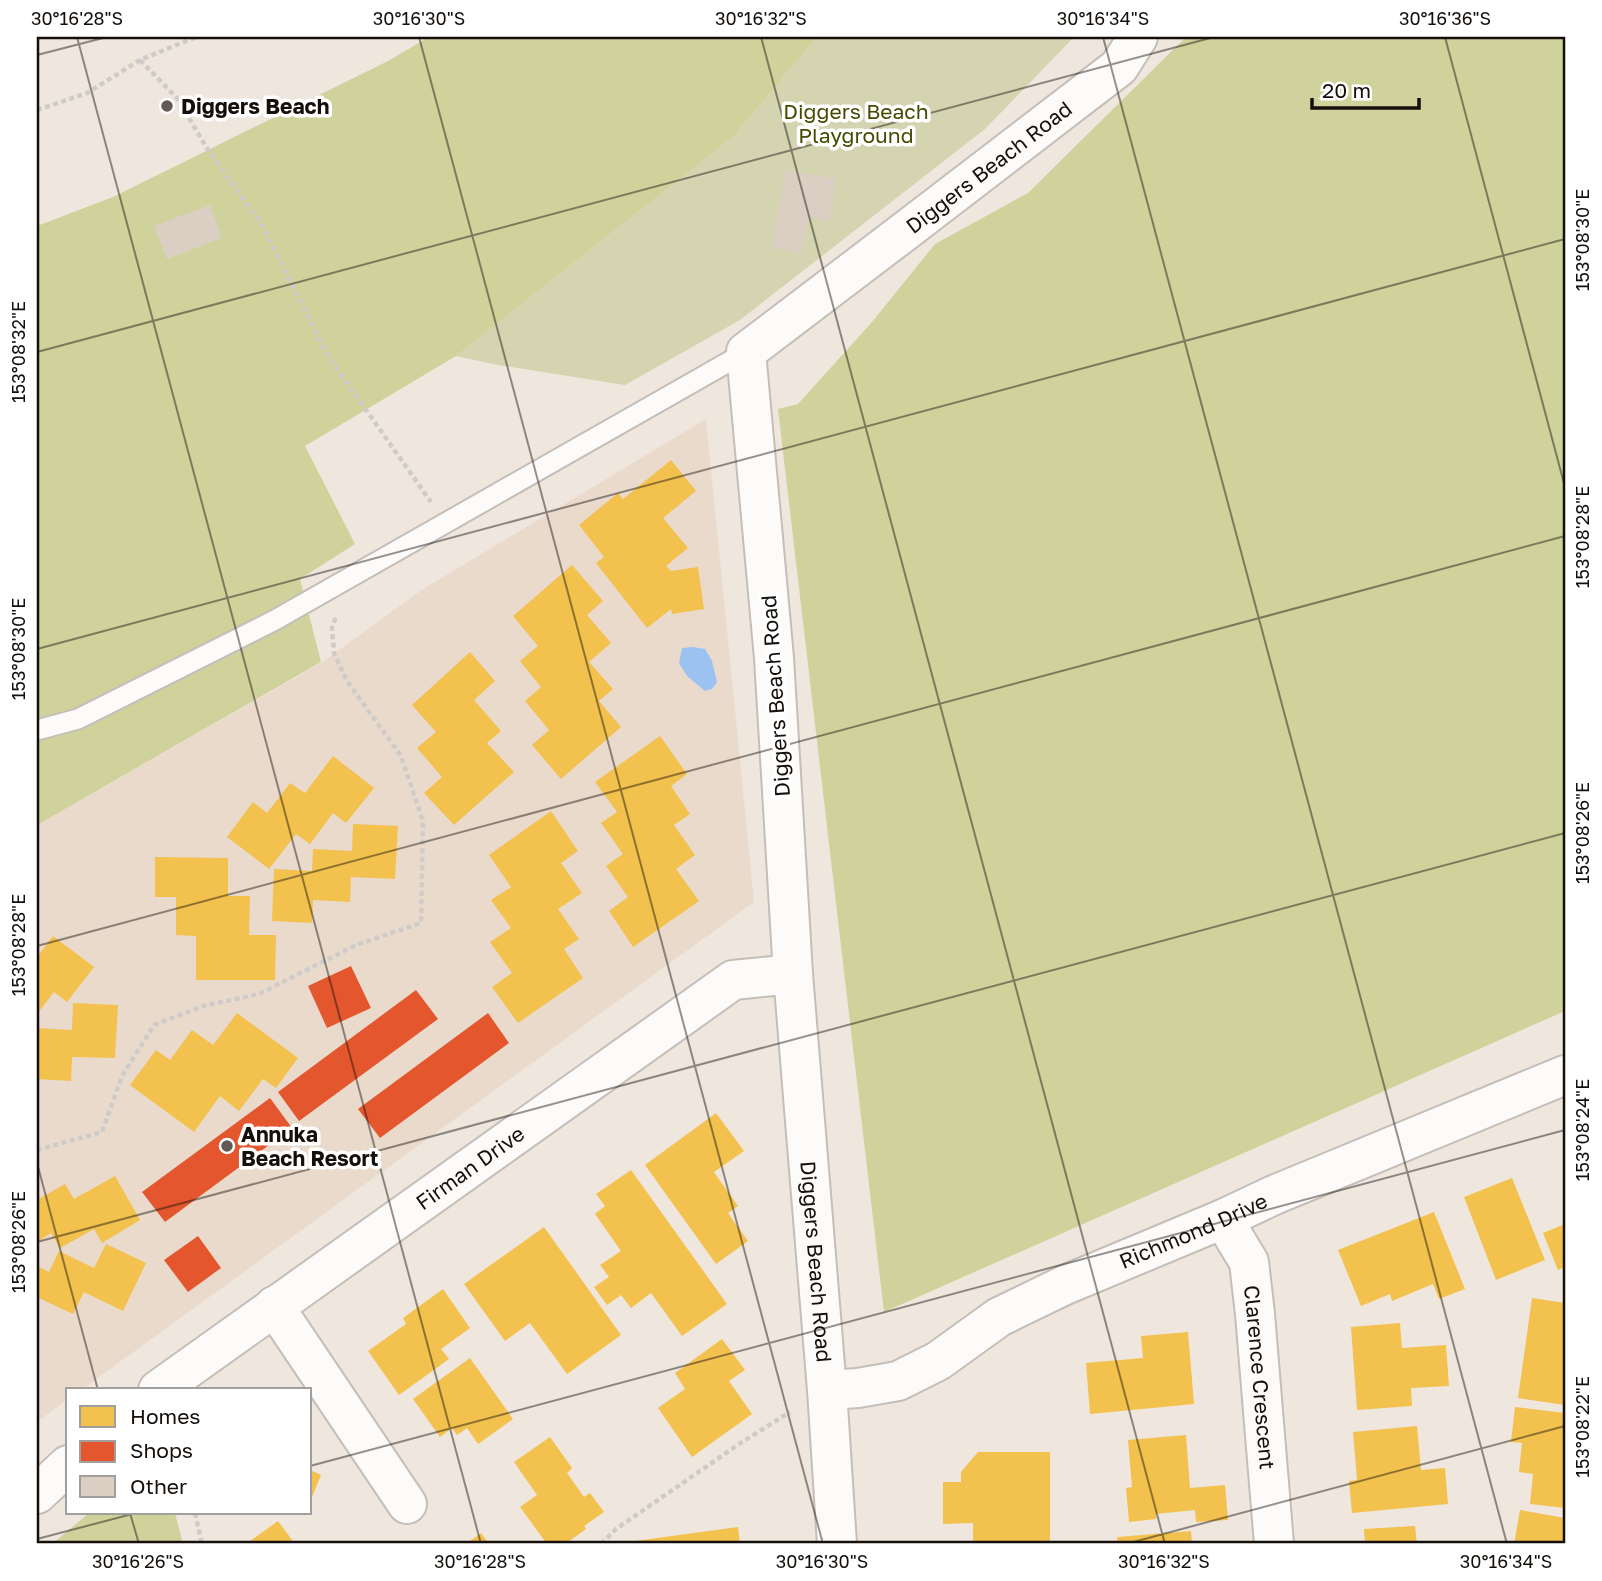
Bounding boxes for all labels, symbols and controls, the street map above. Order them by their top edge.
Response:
text: 30°16'28"S [31,7,123,29]
text: 30°16'30"S [373,7,465,29]
text: 30°16'32"S [715,7,807,29]
text: 30°16'34"S [1057,7,1149,29]
text: 30°16'36"S [1399,7,1491,29]
scale bar [1312,66,1418,110]
text: 20 m [1322,77,1371,103]
place label: Diggers Beach [181,93,329,119]
street label: Diggers Beach Road [901,95,1077,239]
marker: Diggers Beach [159,98,175,114]
park label: Diggers Beach Playground [783,98,929,148]
text: 153°08'30"E [1571,189,1593,291]
text: 153°08'32"E [7,301,29,403]
text: 153°08'28"E [1571,486,1593,588]
street label: Diggers Beach Road [755,594,795,798]
text: 153°08'30"E [7,598,29,700]
text: 153°08'26"E [1571,782,1593,884]
text: 153°08'28"E [7,894,29,996]
text: 153°08'24"E [1571,1079,1593,1181]
street label: Firman Drive [411,1120,529,1215]
place label: Annuka Beach Resort [241,1121,378,1171]
marker: Annuka Beach Resort [219,1138,235,1154]
street label: Diggers Beach Road [795,1160,838,1363]
street label: Richmond Drive [1115,1187,1271,1274]
text: 153°08'26"E [7,1191,29,1293]
street label: Clarence Crescent [1239,1283,1281,1471]
text: 153°08'22"E [1571,1376,1593,1478]
legend [66,1388,312,1514]
text: Homes [130,1403,200,1429]
text: Shops [130,1437,193,1463]
text: Other [130,1473,187,1499]
text: 30°16'26"S [92,1550,184,1572]
text: 30°16'28"S [434,1550,526,1572]
text: 30°16'30"S [776,1550,868,1572]
text: 30°16'32"S [1118,1550,1210,1572]
text: 30°16'34"S [1460,1550,1552,1572]

